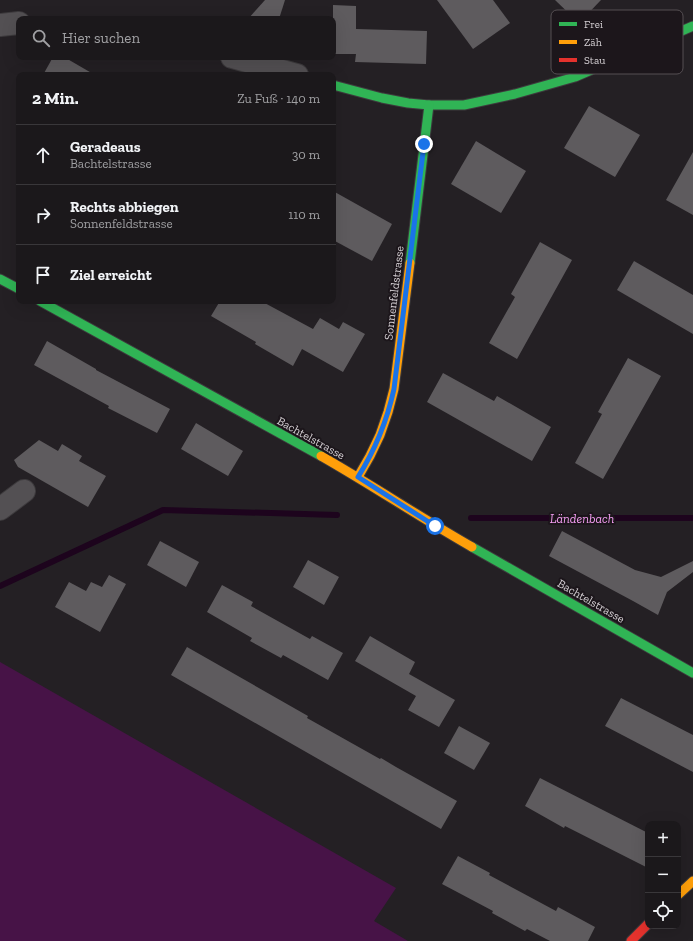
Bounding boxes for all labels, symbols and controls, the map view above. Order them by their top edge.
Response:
legend [551,10,683,74]
search box [16,16,336,60]
text: Frei [584,18,603,31]
icon: search [30,27,52,49]
text: Hier suchen [62,29,140,47]
text: Zäh [584,36,603,49]
text: Stau [584,54,605,67]
text: 2 Min. [32,88,79,108]
text: Zu Fuß · 140 m [237,91,320,106]
route end [415,135,433,153]
text: Geradeaus [70,138,141,156]
icon: ahead [32,144,54,166]
text: 30 m [292,147,320,162]
text: Bachtelstrasse [70,156,152,171]
text: Rechts abbiegen [70,198,179,216]
icon: right [32,204,54,226]
text: 110 m [288,207,320,222]
text: Sonnenfeldstrasse [70,216,173,231]
street label: Sonnenfeldstrasse [381,245,407,341]
icon: arrive [32,264,54,286]
text: Ziel erreicht [70,266,152,284]
street label: Bachtelstrasse [275,414,348,463]
water label: Ländenbach [550,511,615,526]
route start [426,517,444,535]
street label: Bachtelstrasse [555,576,627,626]
map controls [645,821,681,929]
button: + [645,821,681,857]
button: − [645,857,681,893]
button: locate [645,893,681,929]

